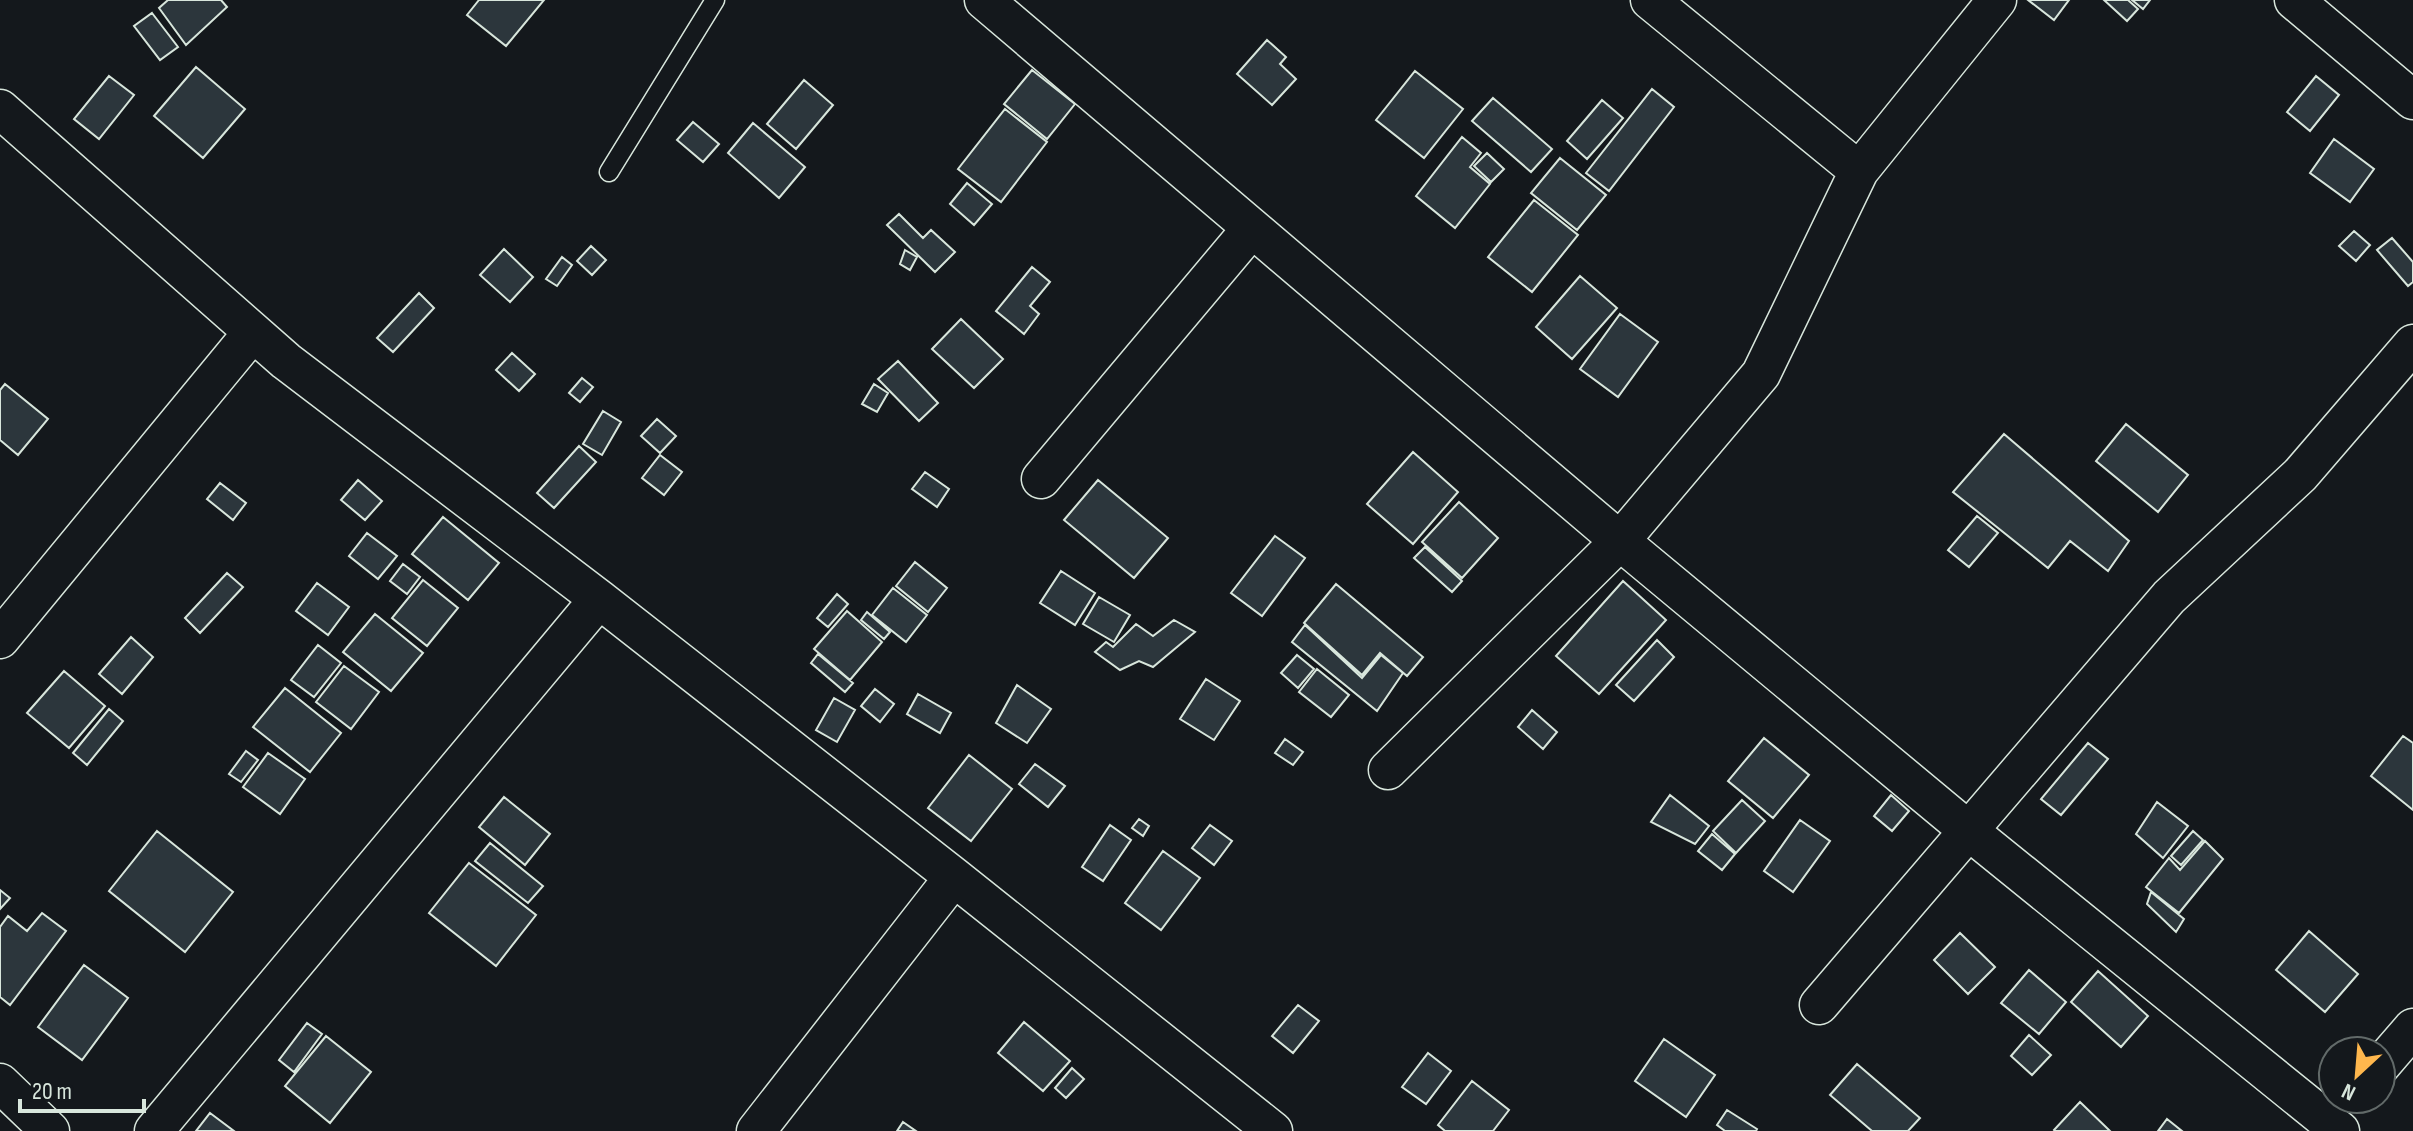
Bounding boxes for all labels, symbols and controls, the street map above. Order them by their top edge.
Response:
north arrow [2317,1035,2397,1115]
scale bar [20,1063,144,1113]
text: 20 m [32,1077,72,1106]
text: N [2338,1077,2360,1106]

